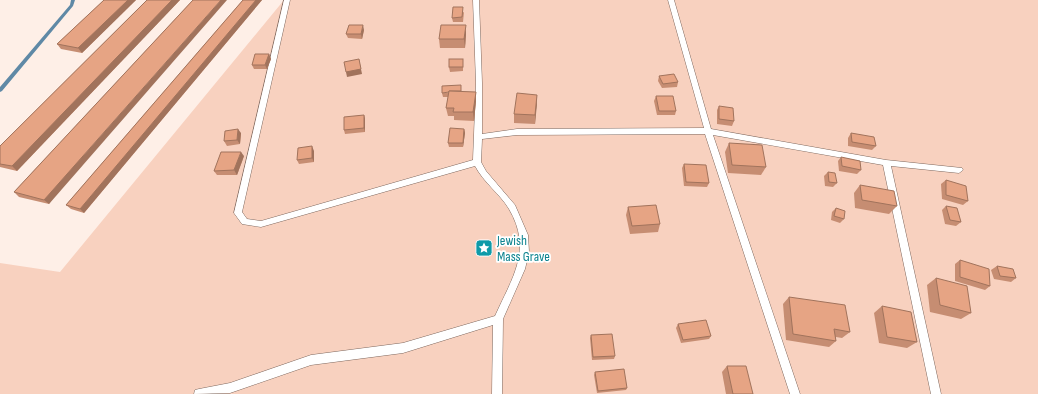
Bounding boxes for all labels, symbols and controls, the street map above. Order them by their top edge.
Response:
place label: Jewish Mass Grave [496,232,550,265]
place icon: Jewish Mass Grave [474,238,494,258]

